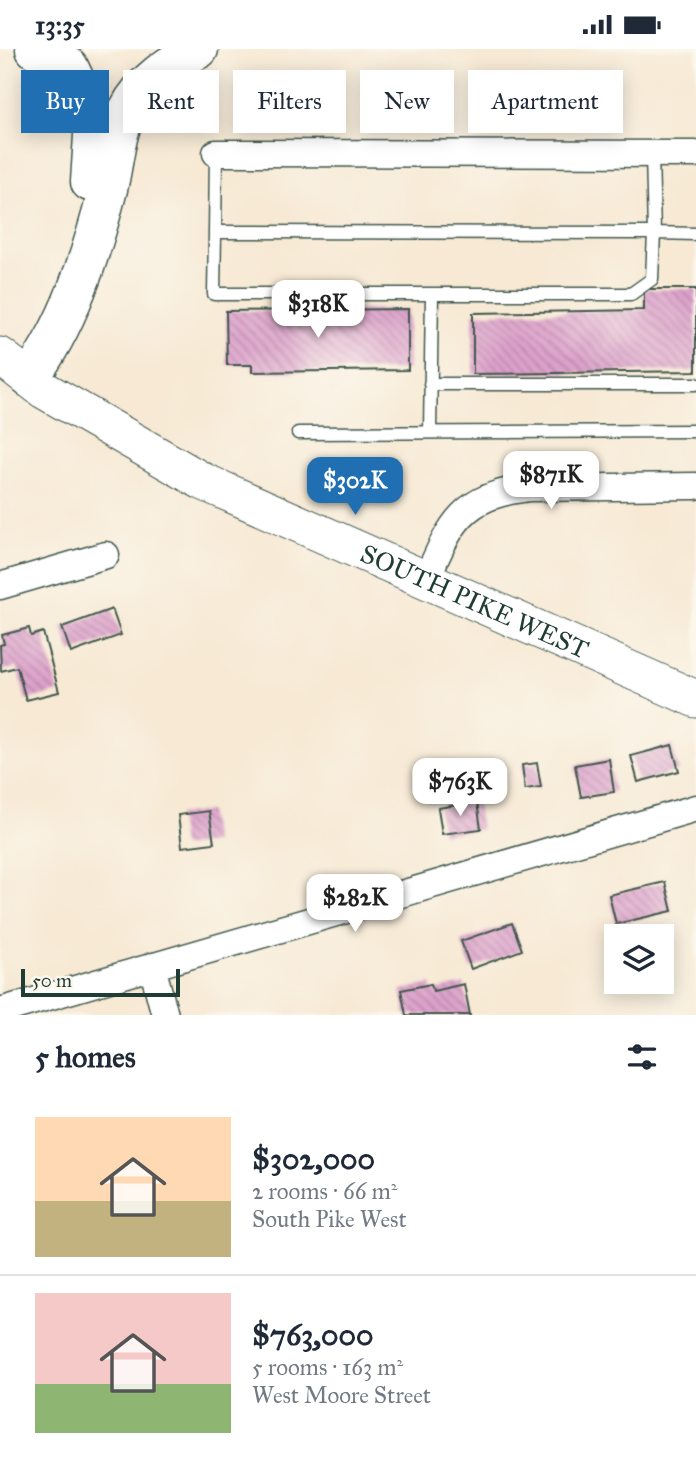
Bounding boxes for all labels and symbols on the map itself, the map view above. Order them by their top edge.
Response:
pin: $318K [269,281,367,340]
pin: $871K [502,451,600,511]
pin: $302K [306,457,404,517]
street label: SOUTH PIKE WEST [356,537,594,666]
pin: $763K [411,759,509,818]
pin: $282K [306,875,404,934]
scale bar [21,966,180,998]

